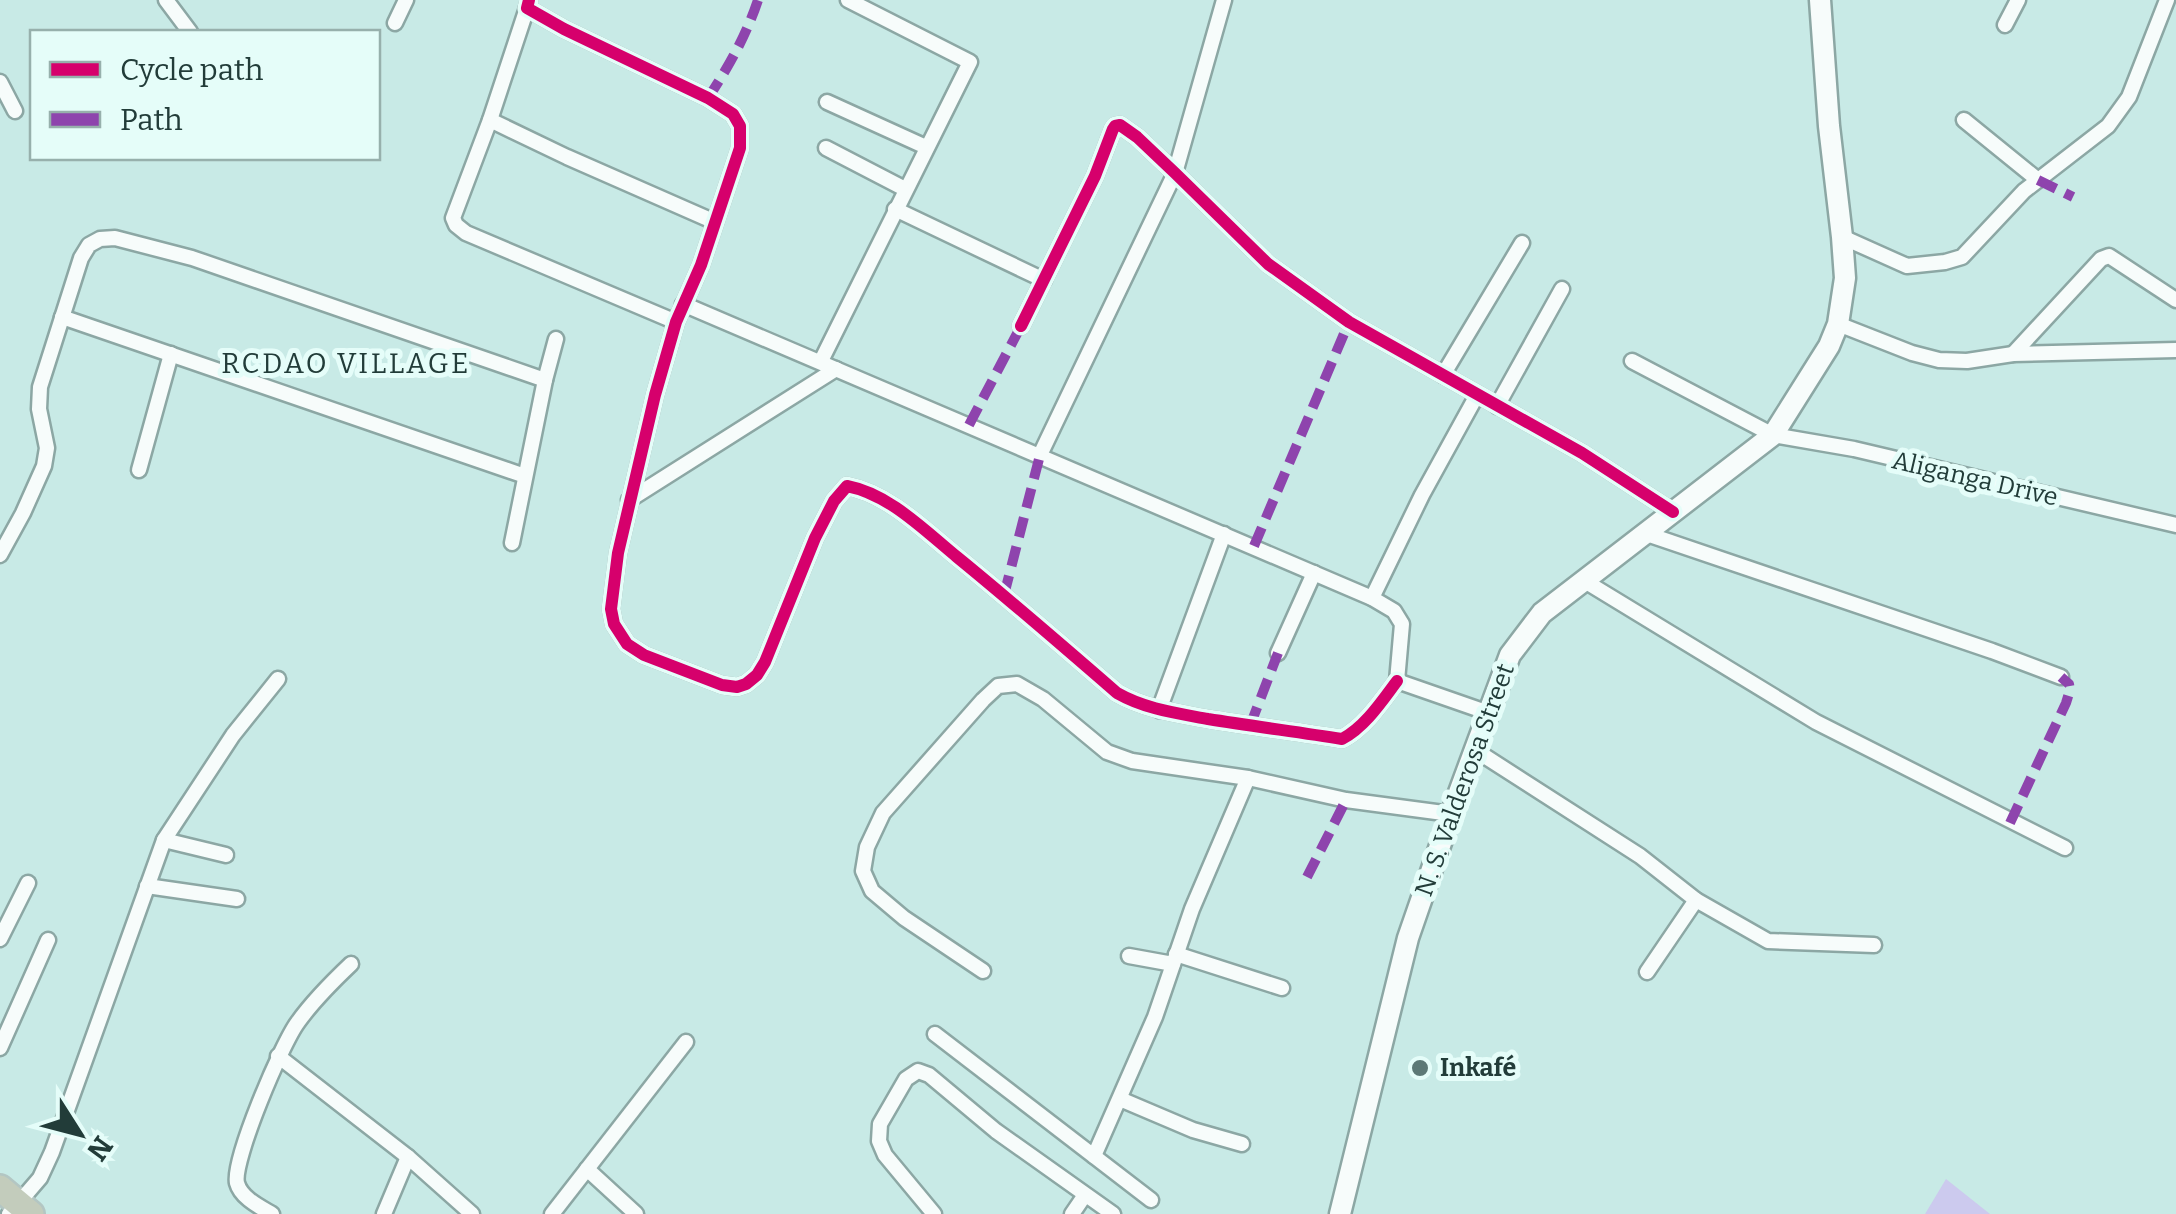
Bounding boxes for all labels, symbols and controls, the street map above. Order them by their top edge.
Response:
legend [30,30,380,160]
text: Cycle path [120,52,264,88]
text: Path [120,102,183,138]
district label: RCDAO VILLAGE [221,347,471,380]
street label: Aliganga Drive [1889,445,2061,513]
street label: N. S. Valderosa Street [1409,660,1521,900]
place label: Inkafé [1440,1053,1516,1083]
marker: Inkafé [1409,1057,1431,1079]
north arrow [30,1084,130,1184]
text: N [80,1130,120,1167]

